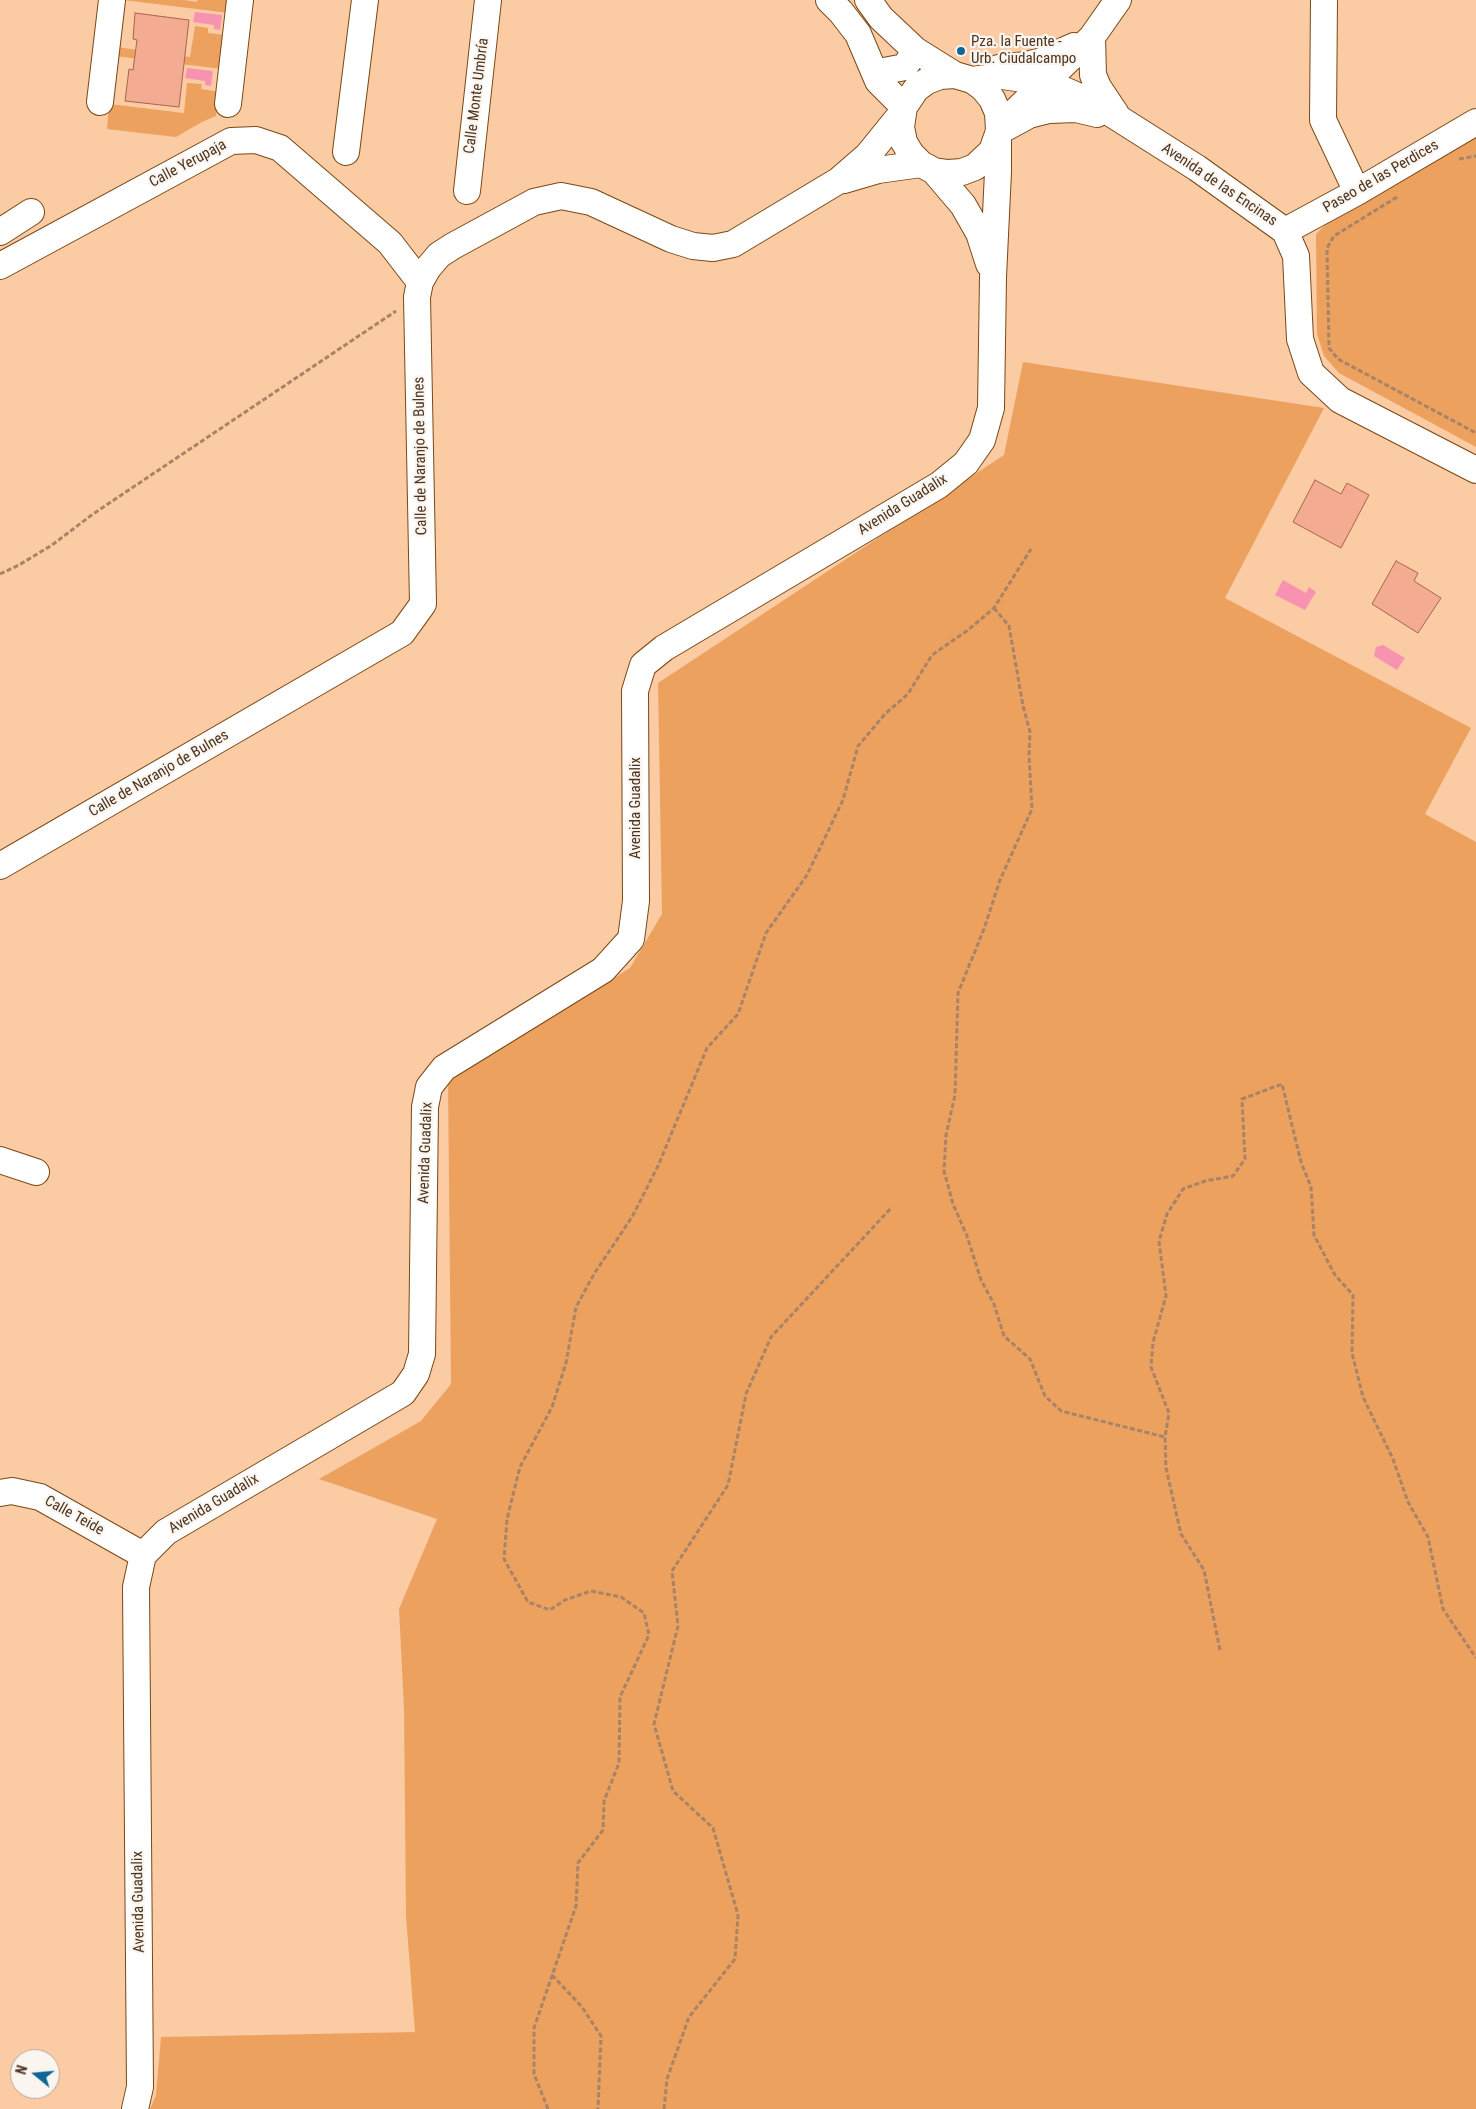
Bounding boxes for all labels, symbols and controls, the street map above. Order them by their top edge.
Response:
place label: Pza. la Fuente - Urb. Ciudalcampo [971,33,1076,68]
street label: Calle Monte Umbría [461,37,493,155]
marker: Pza. la Fuente - Urb. Ciudalcampo [955,45,967,57]
street label: Calle Yerupaja [147,136,229,192]
street label: Paseo de las Perdices [1320,137,1442,217]
street label: Avenida de las Encinas [1158,140,1280,230]
street label: Calle de Naranjo de Bulnes [411,377,431,535]
street label: Avenida Guadalix [855,470,951,540]
street label: Calle de Naranjo de Bulnes [86,727,232,821]
street label: Avenida Guadalix [627,757,645,859]
street label: Avenida Guadalix [415,1102,437,1204]
street label: Avenida Guadalix [166,1470,262,1538]
street label: Calle Teide [41,1492,107,1540]
street label: Avenida Guadalix [129,1851,149,1953]
north arrow [10,2049,60,2099]
text: N [13,2063,31,2076]

